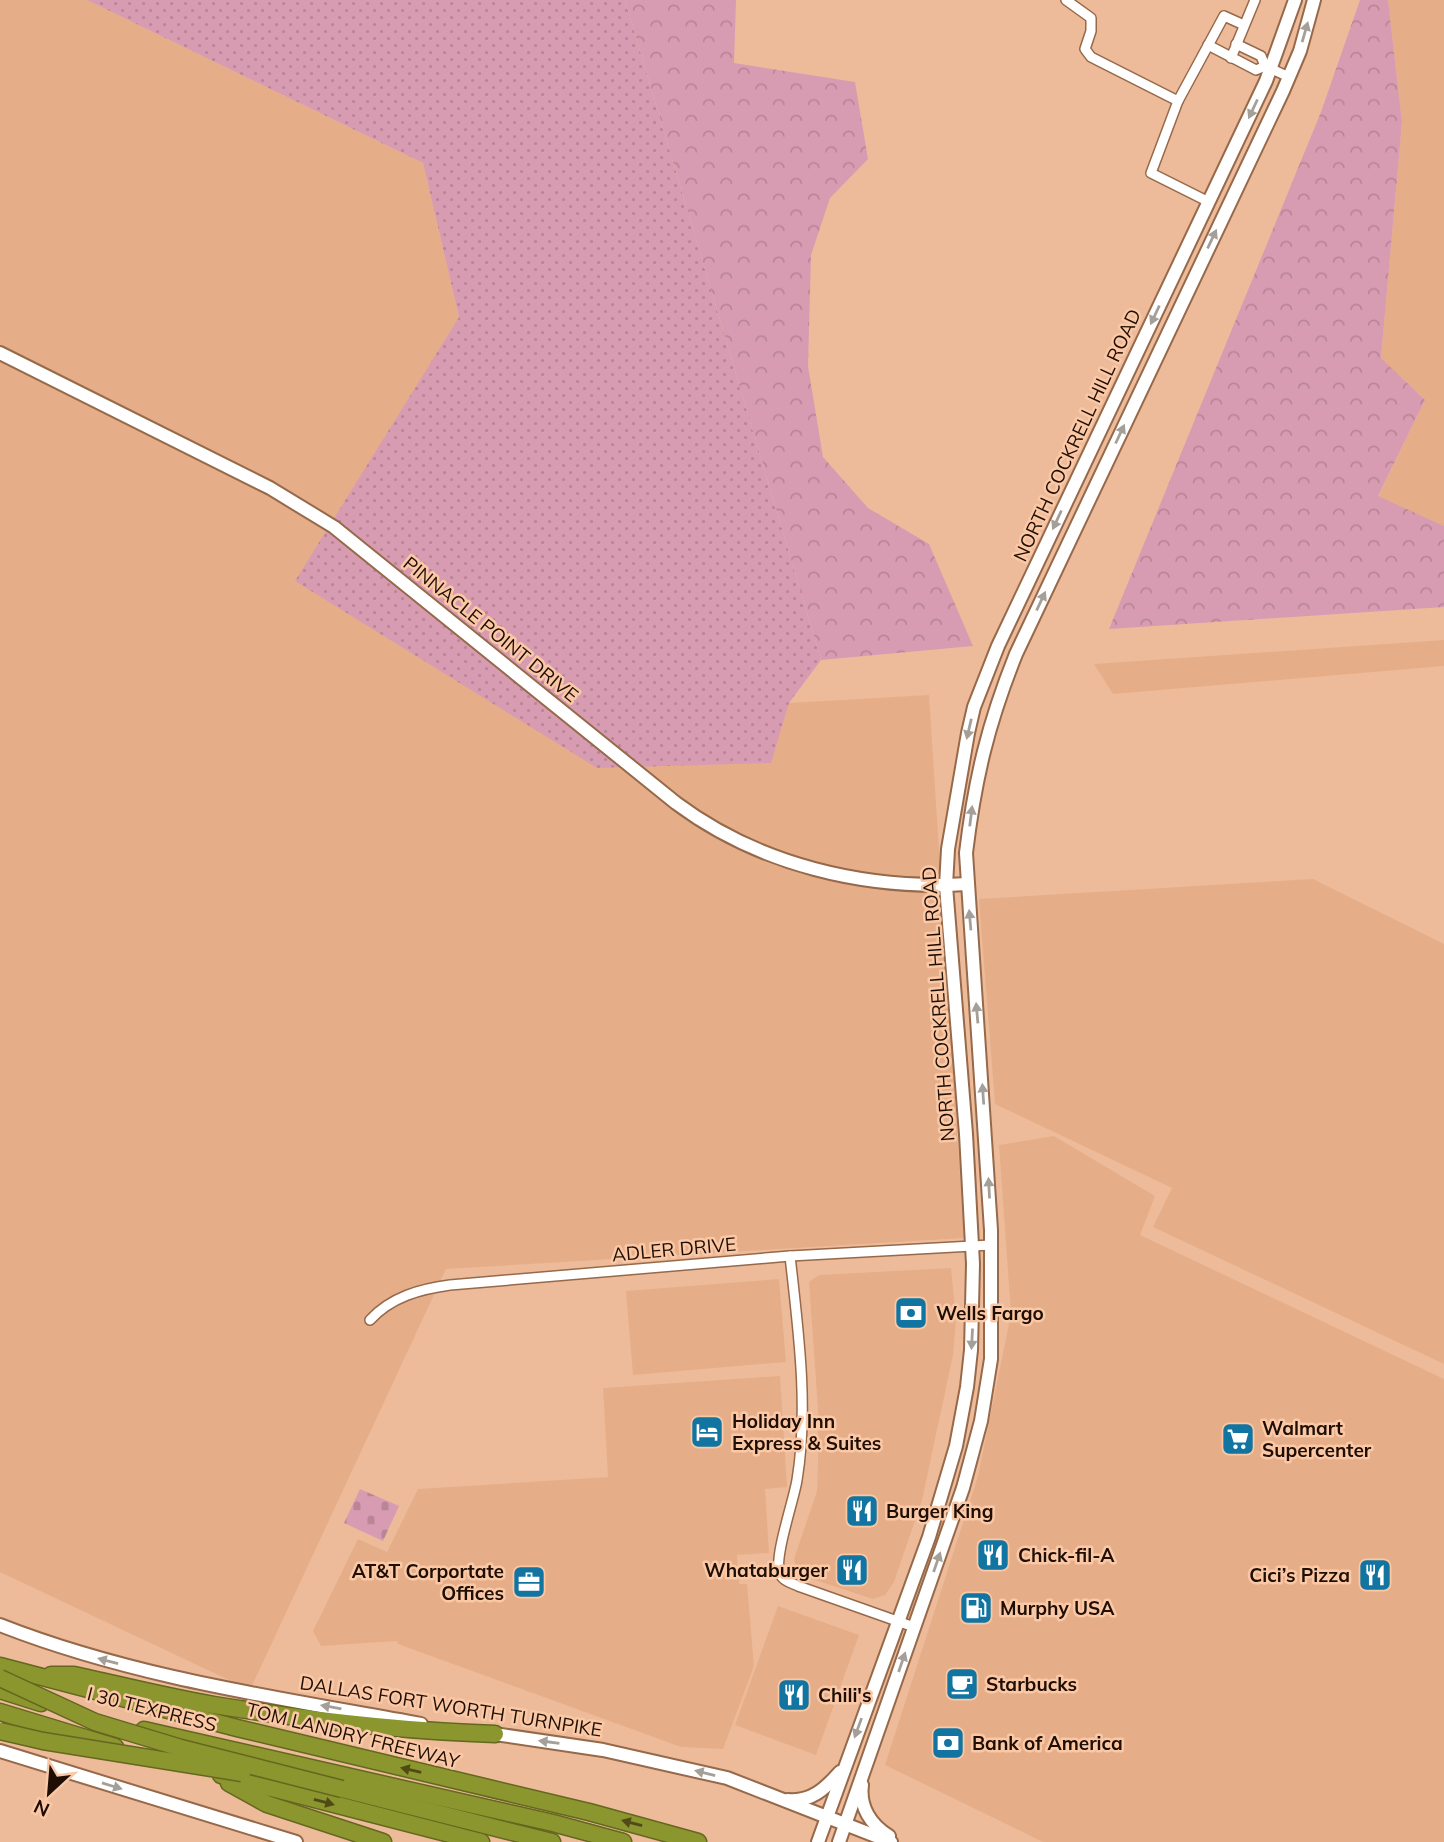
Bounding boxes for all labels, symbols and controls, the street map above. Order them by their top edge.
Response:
one-way arrow [1301,21,1311,42]
one-way arrow [1247,99,1258,119]
one-way arrow [1207,229,1218,249]
street label: NORTH COCKRELL HILL ROAD [1008,305,1146,565]
one-way arrow [1149,305,1161,325]
one-way arrow [1114,424,1126,444]
one-way arrow [1052,510,1063,530]
street label: PINNACLE POINT DRIVE [399,551,583,707]
one-way arrow [1035,591,1047,611]
one-way arrow [963,718,974,740]
one-way arrow [965,805,976,827]
street label: NORTH COCKRELL HILL ROAD [916,866,960,1142]
one-way arrow [964,909,975,931]
one-way arrow [971,1002,982,1024]
one-way arrow [978,1082,989,1104]
one-way arrow [983,1177,994,1199]
street label: ADLER DRIVE [611,1232,737,1266]
bank icon: Wells Fargo [892,1294,930,1332]
place label: Wells Fargo [936,1301,1044,1325]
one-way arrow [966,1328,977,1350]
place label: Holiday Inn Express & Suites [732,1409,881,1455]
hotel icon: Holiday Inn Express & Suites [688,1413,726,1451]
place label: Walmart Supercenter [1262,1416,1372,1462]
supermarket icon: Walmart Supercenter [1219,1420,1257,1458]
restaurant icon: Burger King [843,1492,881,1530]
place label: Burger King [886,1499,994,1523]
restaurant icon: Chick-fil-A [974,1536,1012,1574]
place label: Chick-fil-A [1018,1543,1115,1567]
restaurant icon: Whataburger [833,1551,871,1589]
one-way arrow [932,1552,943,1573]
restaurant icon: Cici’s Pizza [1356,1556,1394,1594]
place label: Whataburger [704,1558,829,1582]
place label: AT&T Corportate Offices [352,1559,504,1605]
office icon: AT&T Corportate Offices [510,1563,548,1601]
place label: Cici’s Pizza [1249,1563,1350,1587]
fuel station icon: Murphy USA [957,1589,995,1627]
place label: Murphy USA [1000,1596,1115,1620]
one-way arrow [897,1651,908,1672]
one-way arrow [97,1655,119,1666]
cafe icon: Starbucks [943,1665,981,1703]
street label: DALLAS FORT WORTH TURNPIKE [298,1670,604,1742]
place label: Starbucks [986,1672,1077,1696]
restaurant icon: Chili's [775,1676,813,1714]
street label: I 30 TEXPRESS [85,1681,219,1737]
place label: Chili's [818,1683,872,1707]
street label: TOM LANDRY FREEWAY [244,1697,463,1773]
one-way arrow [320,1701,342,1712]
one-way arrow [853,1718,864,1739]
bank icon: Bank of America [929,1724,967,1762]
place label: Bank of America [972,1731,1123,1755]
one-way arrow [538,1736,560,1747]
north arrow [14,1758,84,1828]
one-way arrow [400,1764,422,1775]
one-way arrow [694,1767,716,1778]
one-way arrow [102,1782,123,1792]
text: N [30,1794,53,1822]
one-way arrow [313,1797,335,1808]
one-way arrow [621,1818,642,1828]

